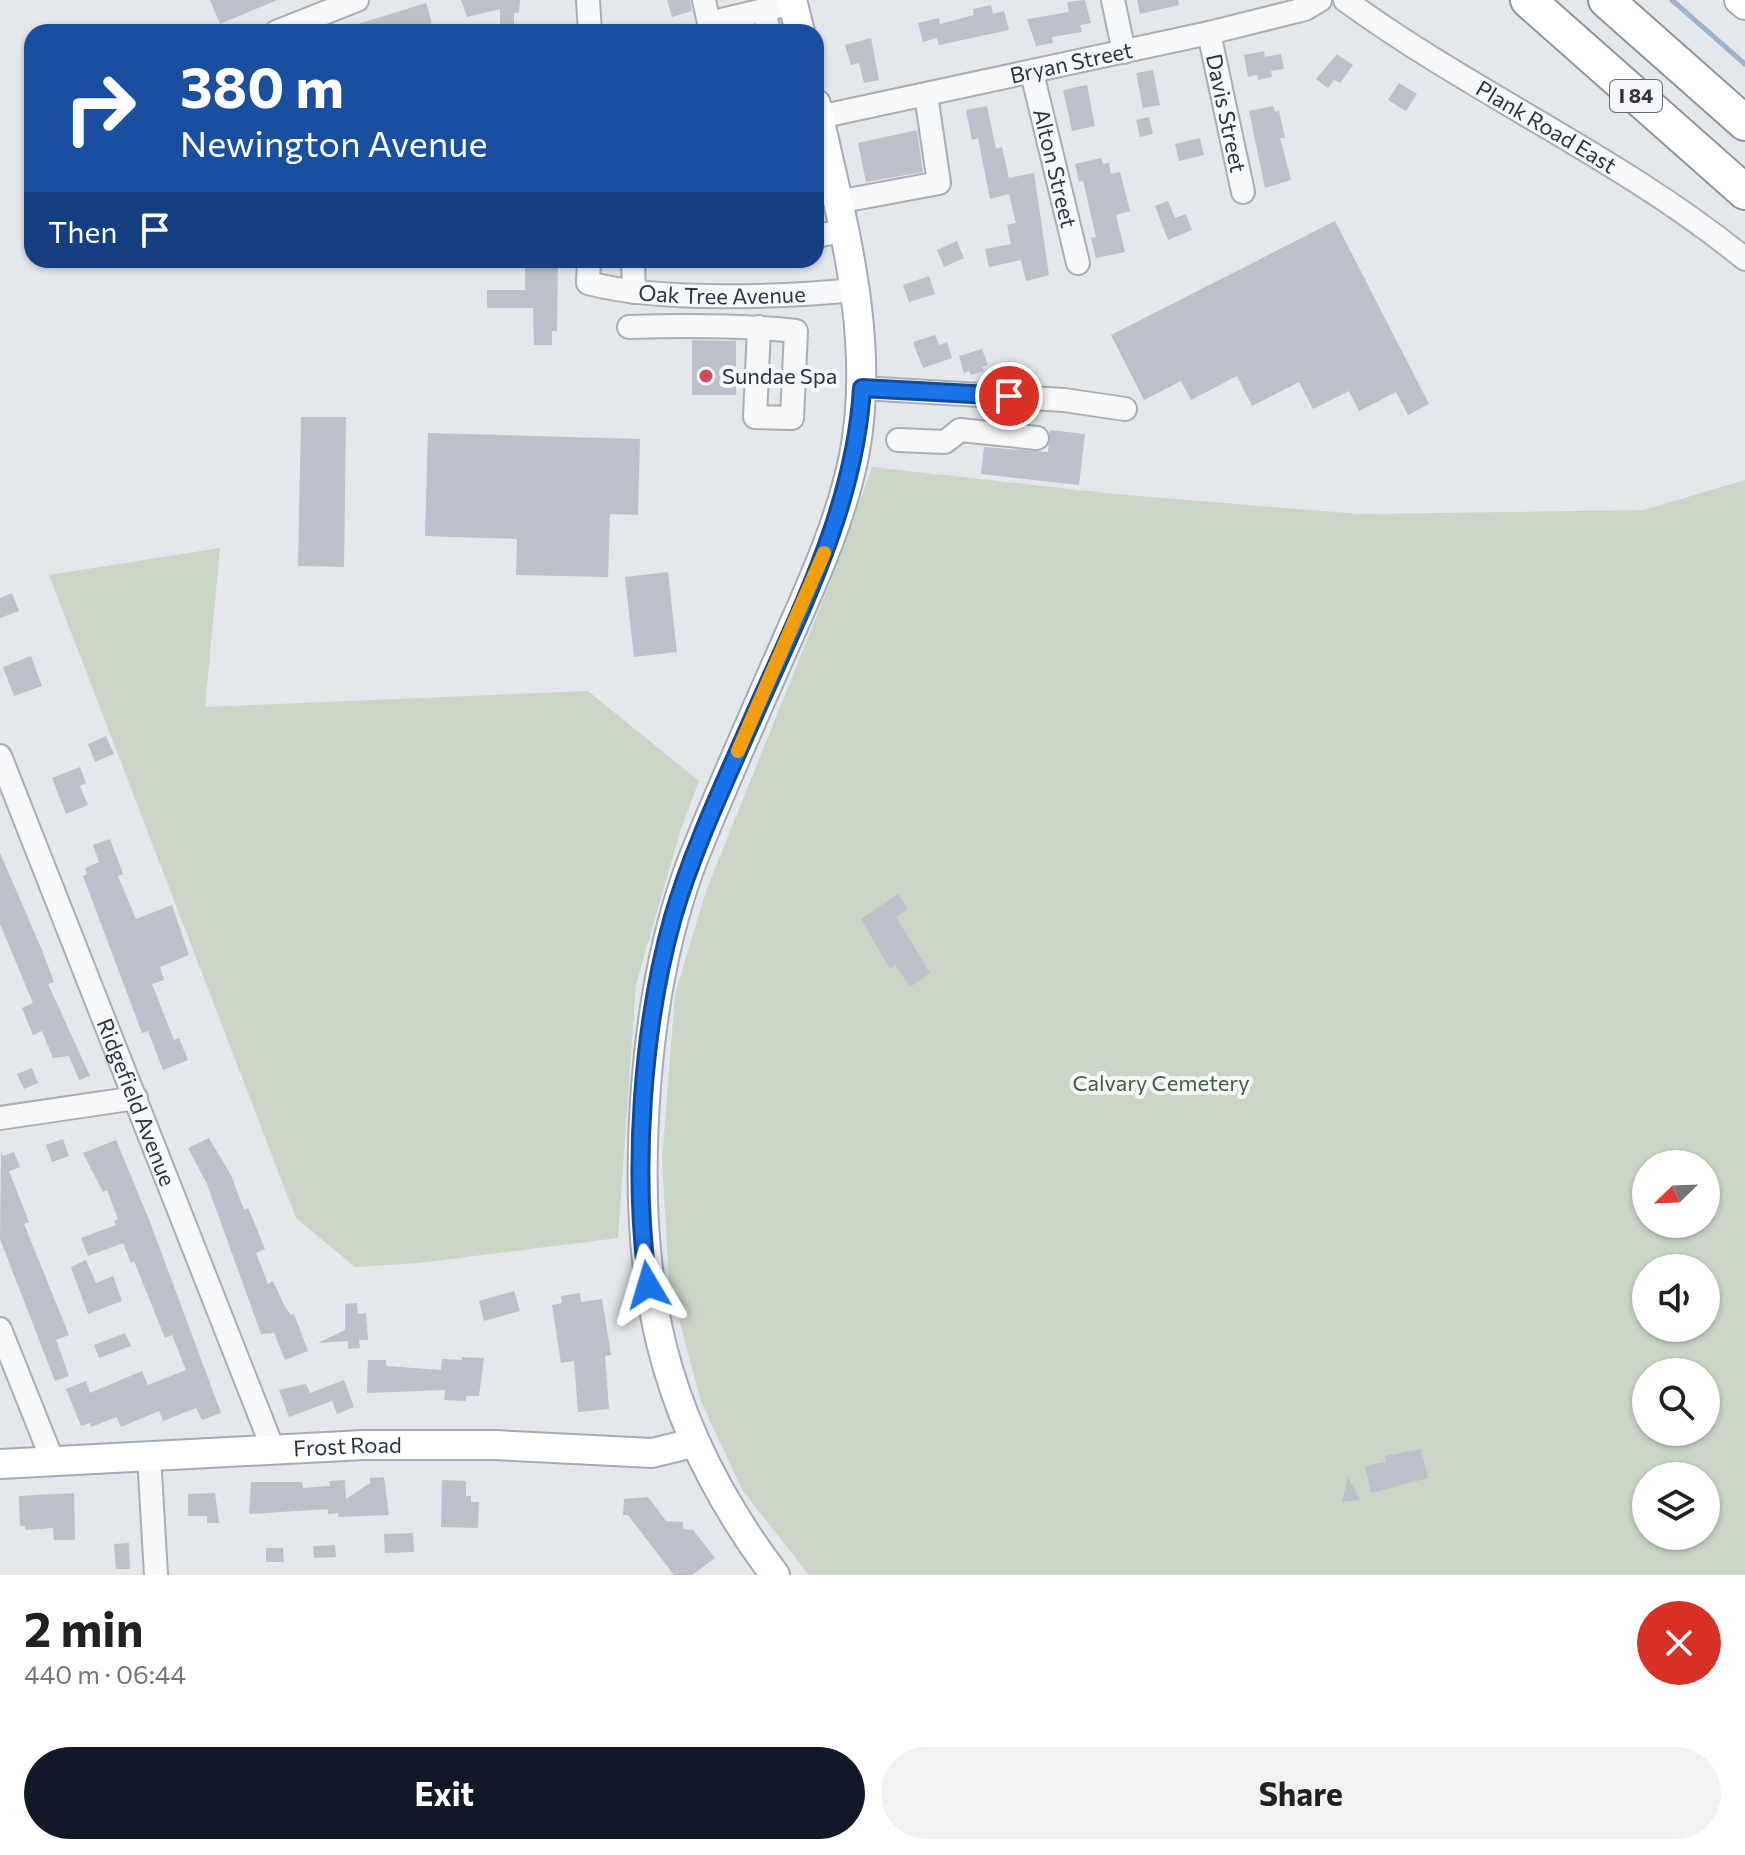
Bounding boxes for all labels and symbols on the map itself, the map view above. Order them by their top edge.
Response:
street label: Bryan Street [1007,36,1135,89]
street label: Davis Street [1201,51,1252,175]
street label: Plank Road East [1471,74,1622,179]
road number: I 84 [1610,80,1662,112]
street label: Alton Street [1028,106,1083,231]
street label: Oak Tree Avenue [637,278,806,309]
place label: Sundae Spa [722,362,837,389]
pin [975,362,1043,430]
marker: Sundae Spa [697,367,715,385]
street label: Ridgefield Avenue [92,1014,182,1190]
park label: Calvary Cemetery [1072,1069,1250,1096]
north arrow [1632,1150,1720,1238]
position arrow [606,1243,690,1327]
street label: Frost Road [293,1431,402,1462]

